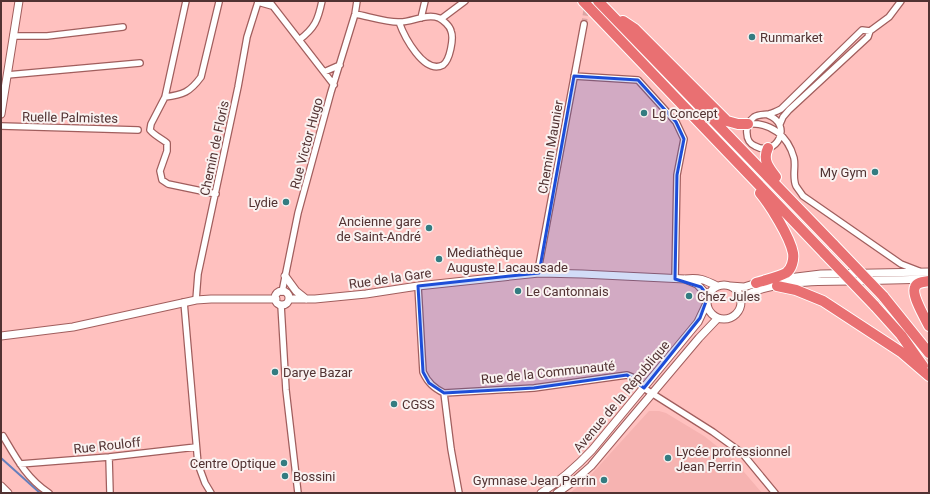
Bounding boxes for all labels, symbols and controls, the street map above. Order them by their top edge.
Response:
place label: Runmarket [760,30,823,45]
marker: Runmarket [747,32,757,42]
street label: Rue Victor Hugo [287,96,326,190]
street label: Chemin de Floris [197,99,232,197]
street label: Chemin Maunier [535,99,566,195]
place label: Lg Concept [652,106,718,121]
marker: Lg Concept [639,108,649,118]
street label: Ruelle Palmistes [22,109,118,126]
place label: My Gym [820,165,867,180]
marker: My Gym [870,167,880,177]
place label: Lydie [248,195,278,210]
marker: Lydie [281,197,291,207]
place label: Ancienne gare de Saint-André [336,214,421,244]
marker: Ancienne gare de Saint-André [424,223,434,233]
place label: Mediathèque Auguste Lacaussade [447,245,568,275]
marker: Mediathèque Auguste Lacaussade [434,254,444,264]
street label: Rue de la Gare [348,265,432,292]
place label: Le Cantonnais [526,284,609,299]
marker: Le Cantonnais [513,286,523,296]
place label: Chez Jules [697,289,761,304]
marker: Chez Jules [684,291,694,301]
street label: Avenue de la République [570,337,673,455]
street label: Rue de la Communauté [480,358,616,387]
place label: Darye Bazar [283,365,353,380]
marker: Darye Bazar [270,367,280,377]
place label: CGSS [402,397,435,412]
marker: CGSS [389,399,399,409]
street label: Rue Rouloff [73,434,142,456]
place label: Lycée professionnel Jean Perrin [676,444,791,474]
marker: Lycée professionnel Jean Perrin [663,453,673,463]
place label: Centre Optique [190,456,276,471]
marker: Centre Optique [279,458,289,468]
place label: Bossini [293,469,335,484]
marker: Bossini [280,471,290,481]
place label: Gymnase Jean Perrin [473,473,596,488]
marker: Gymnase Jean Perrin [599,475,609,485]

